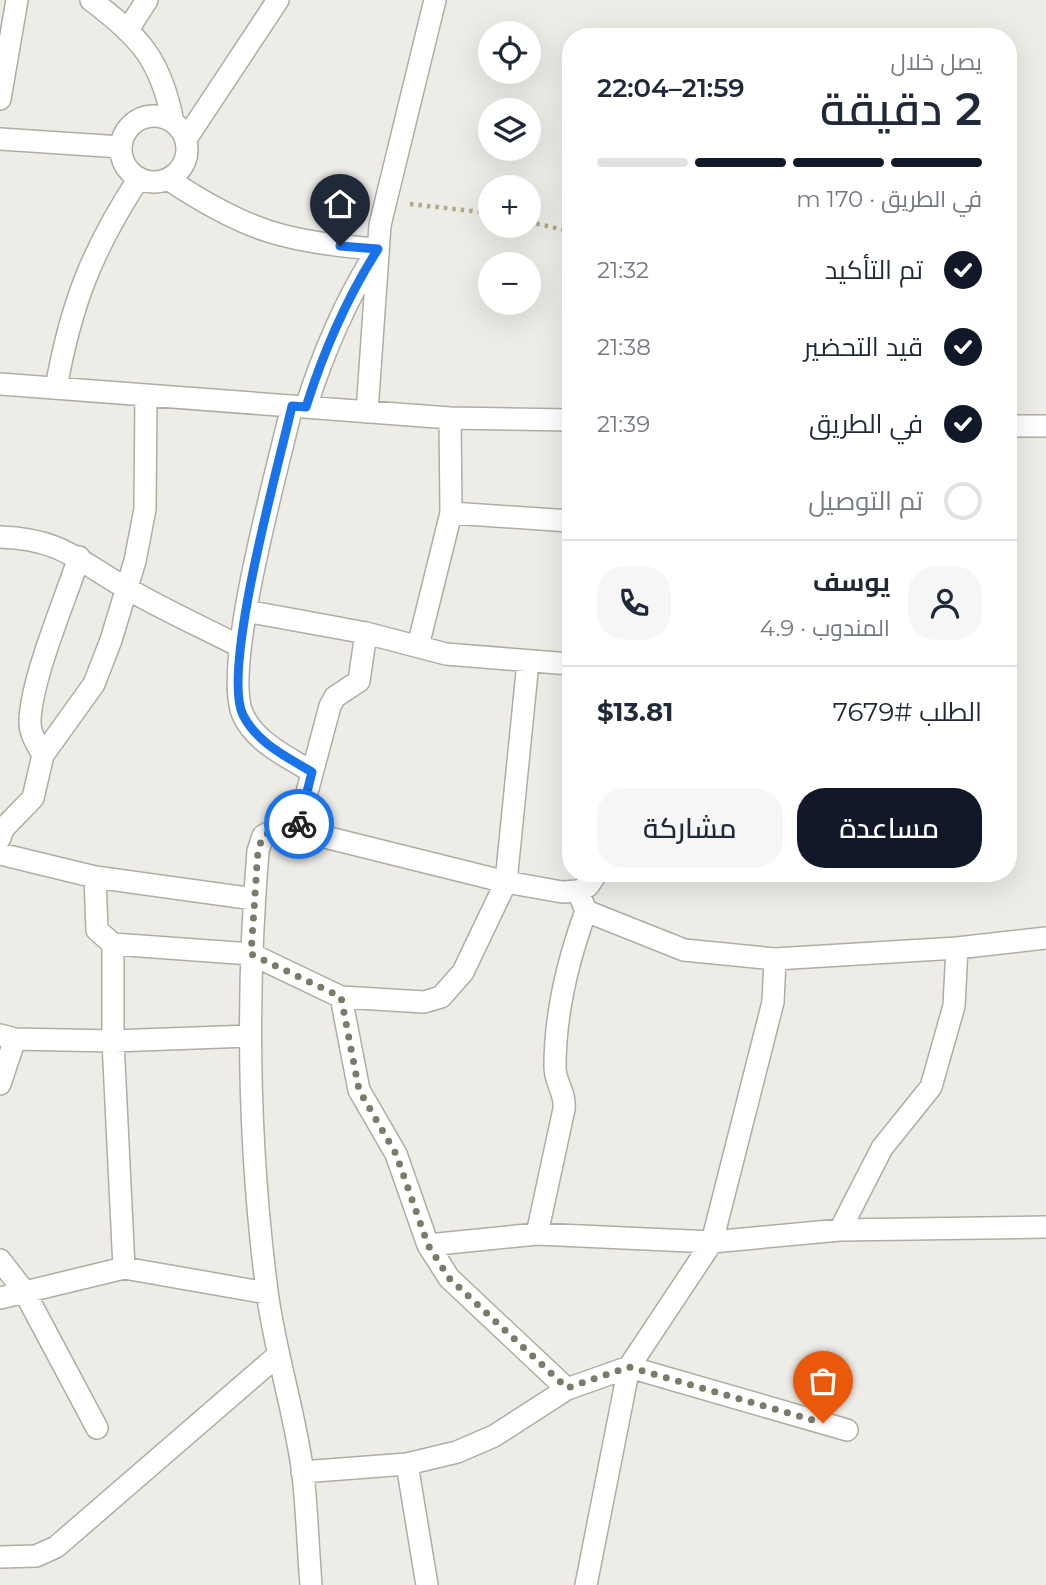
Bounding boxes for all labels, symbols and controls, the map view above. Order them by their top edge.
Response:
map controls [478,21,541,315]
button: locate [478,21,541,84]
text: يصل خلال [891,48,982,76]
text: 21:59–22:04 [597,72,745,104]
text: 2 دقيقة [820,80,982,137]
button: layers [478,98,541,161]
pin [310,174,370,246]
button: + [478,175,541,238]
icon: home [321,185,359,223]
text: في الطريق · 170 m [796,185,982,213]
icon: check [944,251,982,289]
button: − [478,252,541,315]
text: تم التأكيد [825,254,923,286]
text: 21:32 [597,256,649,284]
icon: check [944,328,982,366]
text: قيد التحضير [804,331,923,363]
text: 21:38 [597,333,651,361]
icon: check [944,405,982,443]
text: في الطريق [809,408,923,440]
text: 21:39 [597,410,650,438]
text: تم التوصيل [808,485,923,517]
button: phone [597,566,671,640]
text: يوسف [813,566,890,598]
button: person [908,566,982,640]
text: المندوب · 4.9 [760,614,890,642]
text: $13.81 [597,696,673,728]
text: الطلب #7679 [833,696,982,728]
button: مشاركة [597,788,783,868]
button: مساعدة [797,788,982,868]
courier [264,789,334,859]
icon: bike [280,805,318,843]
pin [793,1351,853,1423]
icon: bag [804,1362,842,1400]

